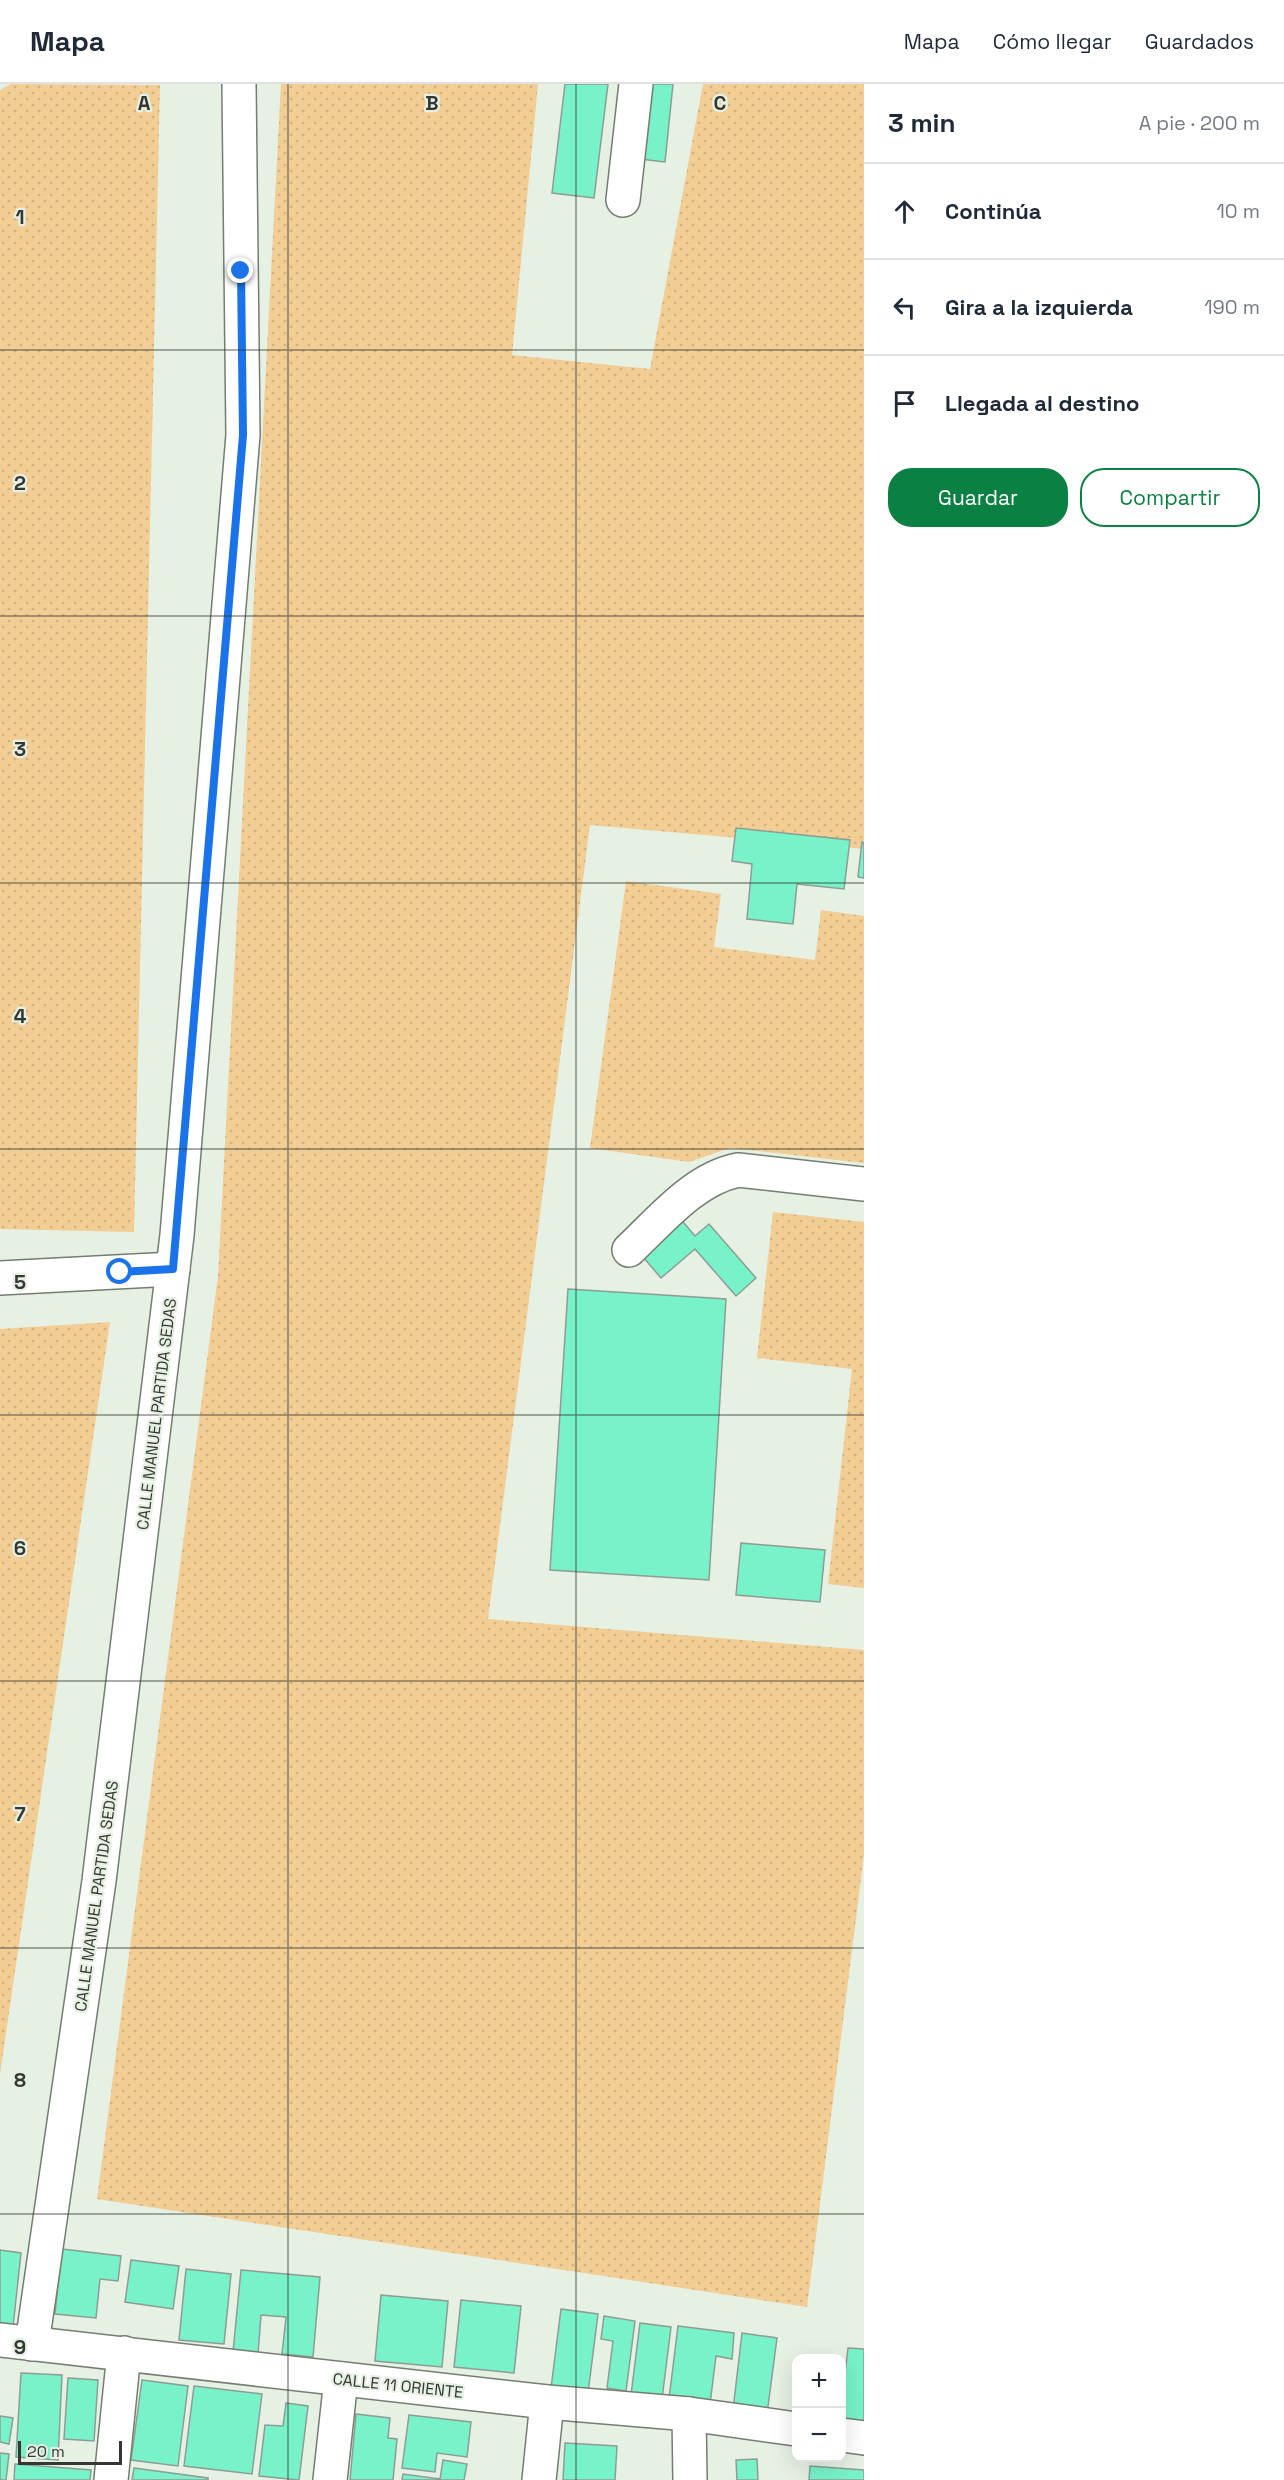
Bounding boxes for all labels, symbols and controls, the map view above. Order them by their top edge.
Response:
text: Mapa [30,23,105,59]
text: Mapa [904,28,960,55]
text: Cómo llegar [993,28,1112,55]
text: Guardados [1145,28,1254,55]
text: A [138,90,151,116]
text: B [425,90,439,116]
text: C [714,90,727,116]
text: 3 min [888,106,956,140]
text: A pie · 200 m [1139,110,1260,136]
icon: ahead [888,195,921,228]
text: Continúa [945,197,1041,225]
text: 10 m [1216,198,1260,224]
text: 1 [15,204,25,230]
route end [227,257,253,283]
icon: left [888,291,921,324]
text: Gira a la izquierda [945,293,1133,321]
text: 190 m [1204,294,1260,320]
icon: arrive [888,387,921,420]
text: Llegada al destino [945,389,1139,417]
button: Guardar [888,468,1068,527]
button: Compartir [1080,468,1260,527]
text: 2 [14,470,26,496]
text: 3 [14,736,26,762]
text: 4 [14,1003,27,1029]
route start [106,1258,132,1284]
text: 5 [14,1269,26,1295]
street label: CALLE MANUEL PARTIDA SEDAS [132,1297,181,1531]
text: 6 [14,1535,26,1561]
street label: CALLE MANUEL PARTIDA SEDAS [70,1779,123,2013]
text: 7 [14,1801,26,1827]
text: 8 [14,2067,26,2093]
text: 9 [14,2334,26,2360]
map controls [792,2354,846,2462]
button: + [792,2354,846,2408]
street label: CALLE 11 ORIENTE [332,2368,464,2403]
button: − [792,2408,846,2462]
scale bar [18,2438,122,2466]
text: 20 m [27,2441,65,2462]

